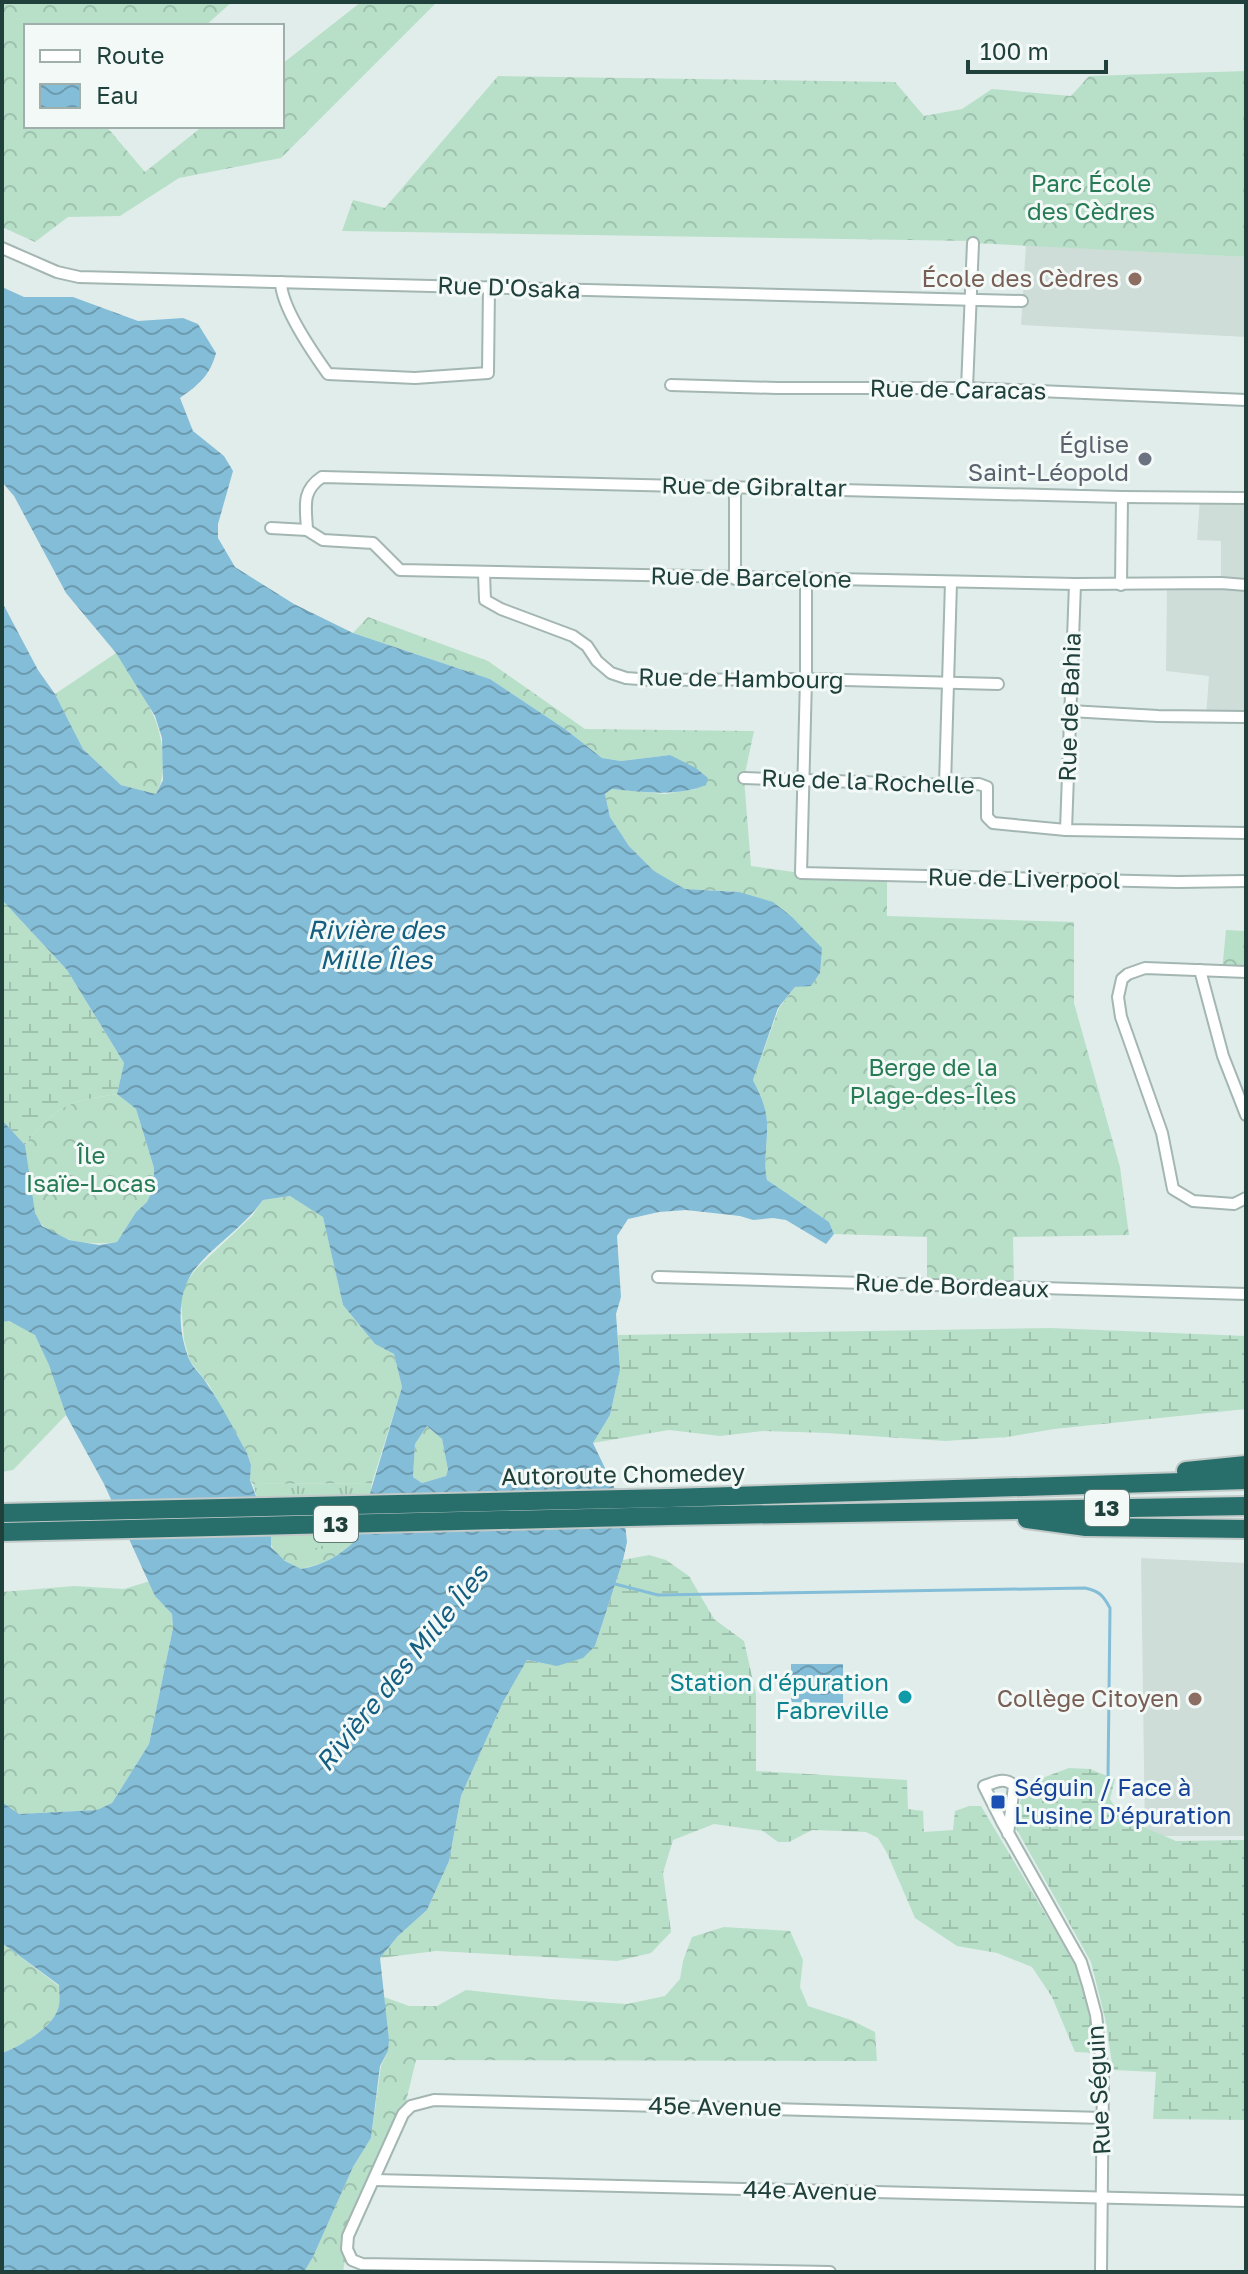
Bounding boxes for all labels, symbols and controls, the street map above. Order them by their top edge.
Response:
legend [24,24,284,128]
scale bar [968,24,1106,74]
text: 100 m [980,36,1049,65]
text: Route [96,40,165,69]
text: Eau [96,80,138,109]
park label: Parc École des Cèdres [1027,168,1155,225]
place label: École des Cèdres [922,263,1119,292]
street label: Rue D'Osaka [437,270,581,303]
marker: École des Cèdres [1126,270,1144,288]
street label: Rue de Caracas [869,372,1047,405]
place label: Église Saint-Léopold [968,429,1129,486]
marker: Église Saint-Léopold [1136,450,1154,468]
street label: Rue de Gibraltar [661,469,847,502]
street label: Rue de Barcelone [650,560,852,593]
street label: Rue de Bahia [1051,632,1086,782]
street label: Rue de Hambourg [638,661,844,694]
street label: Rue de la Rochelle [761,762,975,799]
street label: Rue de Liverpool [928,861,1121,894]
water label: Rivière des Mille Îles [307,914,446,975]
park label: Berge de la Plage-des-Îles [850,1052,1016,1109]
park label: Île Isaïe-Locas [26,1140,156,1197]
street label: Rue de Bordeaux [854,1267,1050,1302]
street label: Autoroute Chomedey [501,1457,745,1490]
road number: 13 [1085,1490,1129,1526]
road number: 13 [314,1506,358,1542]
water label: Rivière des Mille Îles [309,1557,495,1777]
place label: Station d'épuration Fabreville [669,1667,889,1724]
place label: Collège Citoyen [997,1683,1179,1712]
marker: Station d'épuration Fabreville [896,1688,914,1706]
marker: Collège Citoyen [1186,1690,1204,1708]
place label: Séguin / Face à L'usine D'épuration [1014,1772,1232,1829]
marker: Séguin / Face à L'usine D'épuration [989,1793,1007,1811]
street label: Rue Séguin [1080,2024,1115,2156]
street label: 45e Avenue [648,2090,782,2121]
street label: 44e Avenue [743,2174,877,2205]

